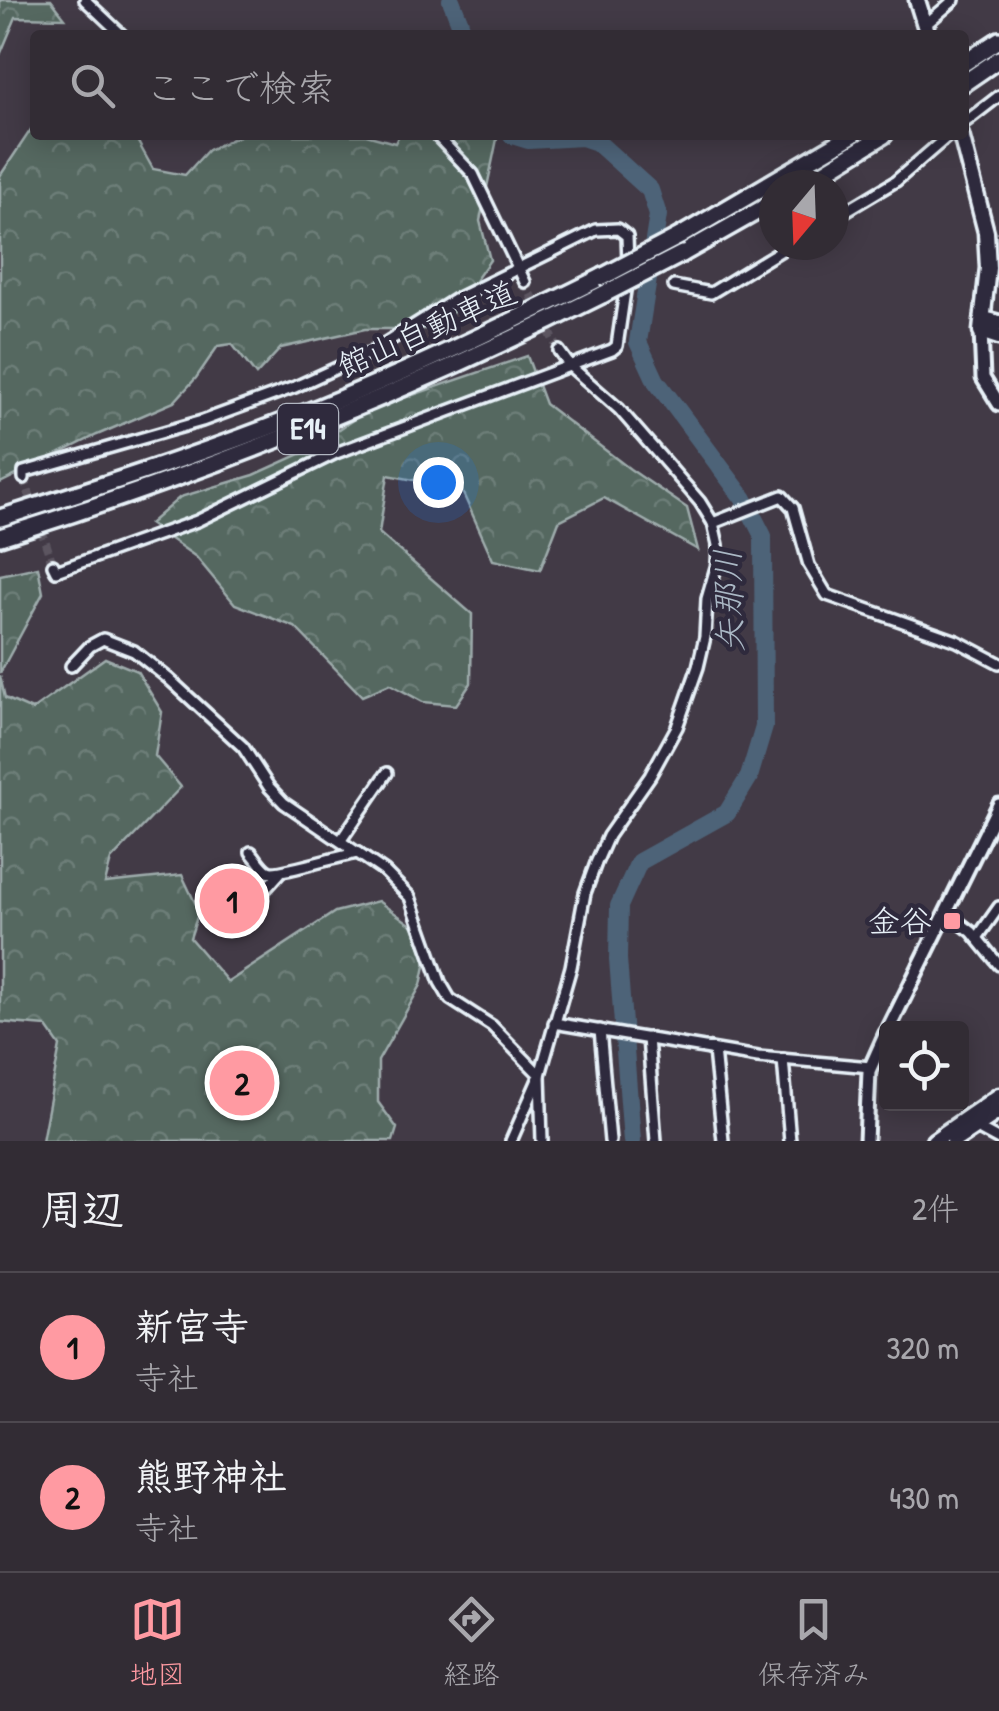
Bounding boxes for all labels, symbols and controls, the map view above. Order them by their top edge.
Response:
search box [30,30,969,140]
icon: search [65,58,120,113]
text: ここで検索 [145,61,335,113]
north arrow [759,170,849,260]
street label: 館山自動車道 [330,270,523,387]
road number: E14 [278,404,338,454]
your location [413,457,464,508]
water label: 矢那川 [703,548,754,654]
pin: 1 [200,864,264,938]
place label: 金谷 [868,899,932,942]
marker: 金谷 [941,910,963,932]
map controls [879,1021,969,1111]
button: locate [879,1021,969,1111]
pin: 2 [210,1046,274,1120]
text: 周辺 [40,1180,124,1237]
text: 2件 [912,1187,959,1230]
text: 新宮寺 [135,1300,249,1352]
text: 1 [67,1326,78,1369]
text: 320 m [886,1326,959,1369]
text: 寺社 [135,1356,199,1399]
text: 熊野神社 [135,1450,287,1502]
text: 2 [65,1476,80,1519]
text: 430 m [889,1476,959,1519]
text: 寺社 [135,1506,199,1549]
tab: 地図 [129,1592,185,1693]
tab: 経路 [443,1592,500,1693]
tab: 保存済み [758,1592,870,1693]

